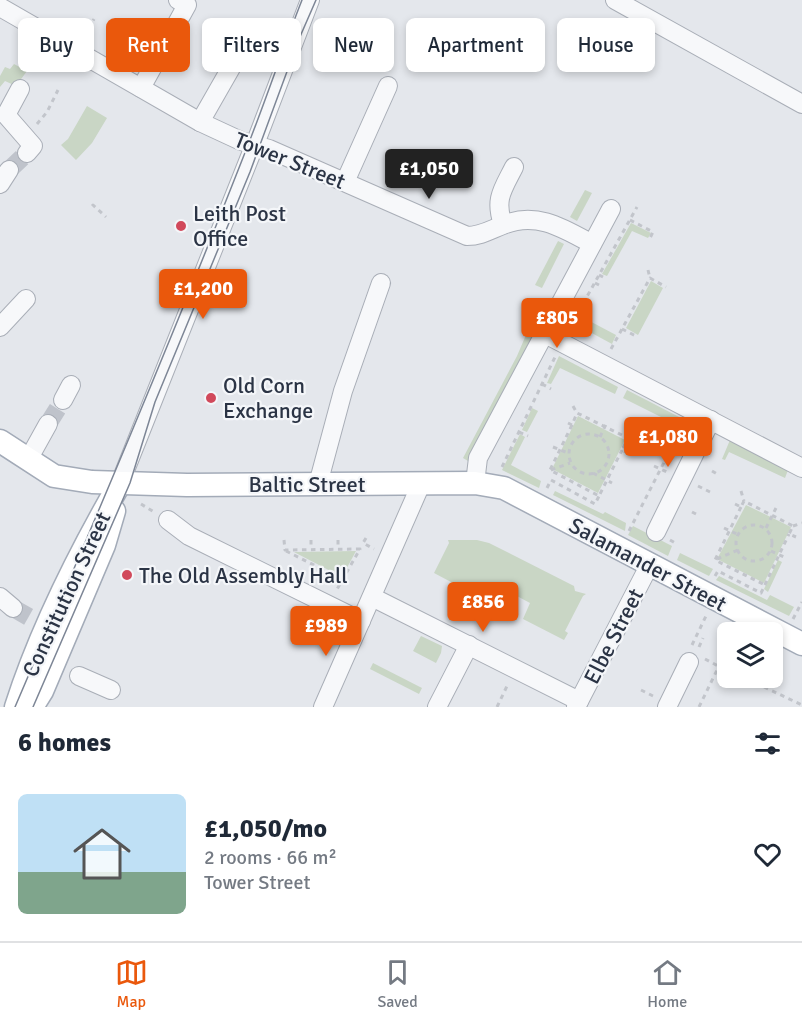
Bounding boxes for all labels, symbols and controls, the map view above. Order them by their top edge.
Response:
chip: Buy [18,18,94,72]
chip: Rent [106,18,190,72]
chip: Filters [202,18,301,72]
chip: New [313,18,394,72]
chip: Apartment [406,18,545,72]
chip: House [557,18,655,72]
street label: Tower Street [230,126,349,195]
pin: £1,050 [380,149,478,200]
text: £1,050 [399,156,459,181]
place label: Leith Post Office [193,200,286,252]
marker: Leith Post Office [174,219,188,233]
pin: £1,200 [154,269,252,320]
text: £1,200 [173,276,233,301]
pin: £805 [521,298,593,349]
text: £805 [535,305,579,330]
place label: Old Corn Exchange [223,372,313,424]
marker: Old Corn Exchange [204,391,218,405]
pin: £1,080 [619,417,717,468]
text: £1,080 [638,424,698,449]
street label: Baltic Street [249,471,366,498]
street label: Constitution Street [16,507,117,681]
street label: Salamander Street [564,512,731,617]
place label: The Old Assembly Hall [139,562,348,589]
marker: The Old Assembly Hall [120,568,134,582]
pin: £856 [447,582,519,633]
street label: Elbe Street [578,584,649,689]
text: £856 [461,589,505,614]
pin: £989 [290,606,362,657]
text: £989 [304,613,348,638]
map controls [717,622,783,688]
button: layers [717,622,783,688]
text: 6 homes [18,727,111,759]
icon: filters [751,727,784,760]
text: £1,050/mo [204,813,327,845]
icon: home [66,818,138,890]
icon: heart [751,838,784,871]
text: 2 rooms · 66 m² [204,845,337,870]
text: Tower Street [204,870,310,895]
tab: Map [115,956,148,1012]
tab: Saved [377,956,418,1012]
tab: Home [647,956,687,1012]

